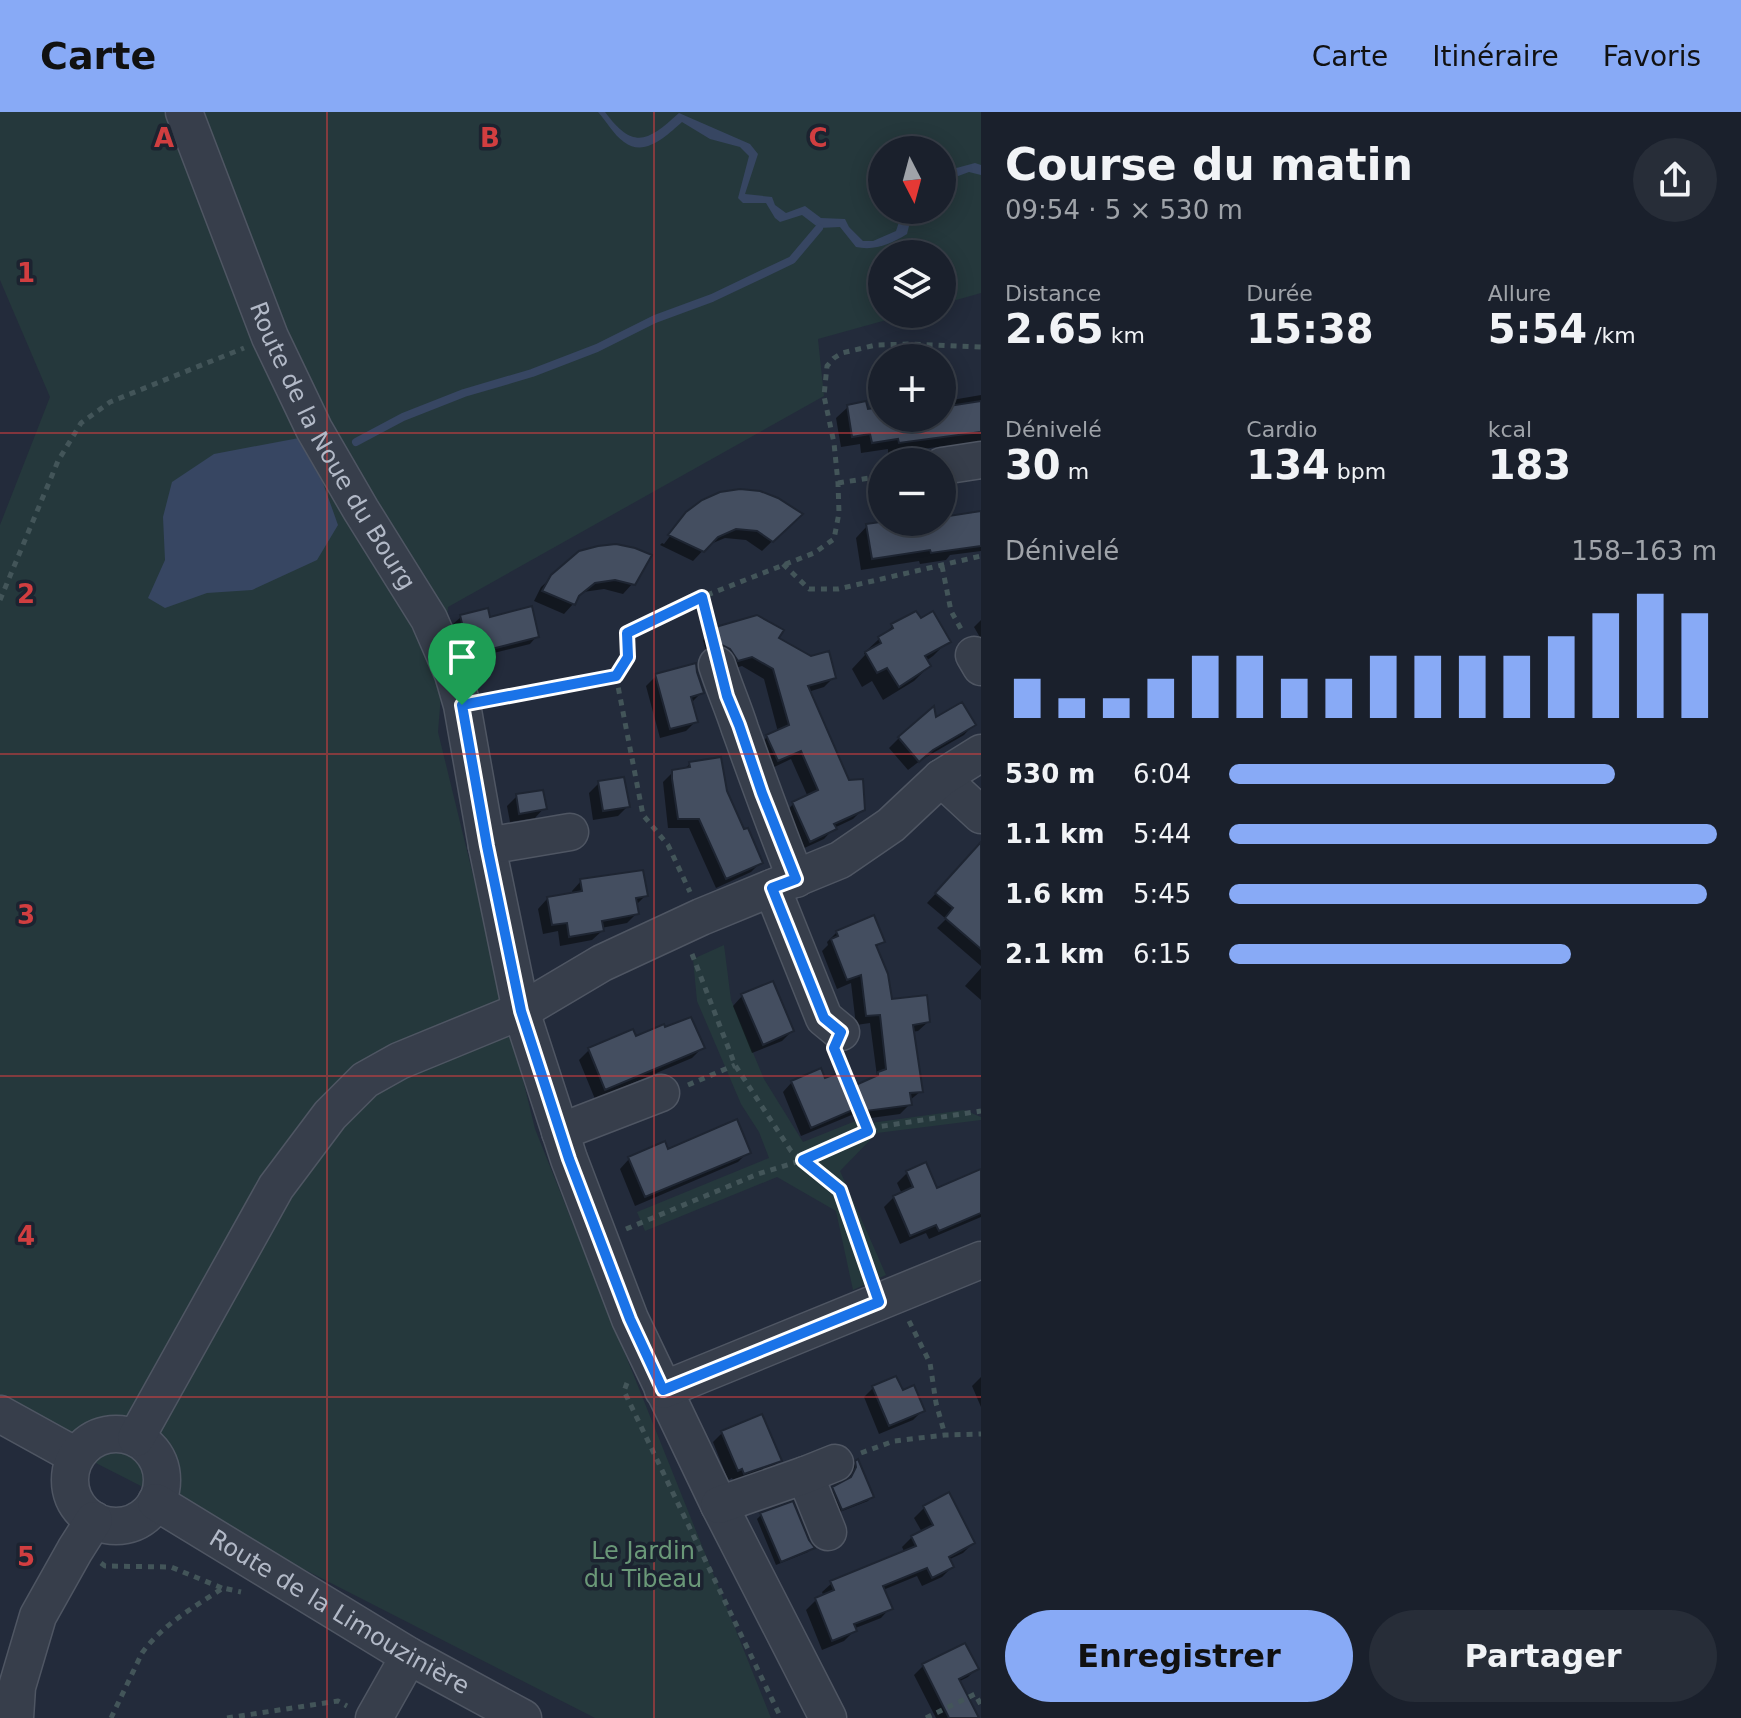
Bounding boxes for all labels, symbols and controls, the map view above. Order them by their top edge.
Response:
text: Carte [40,34,156,78]
text: Carte [1312,40,1388,73]
text: Itinéraire [1432,40,1559,73]
text: Favoris [1603,40,1701,73]
text: A [154,123,174,153]
text: B [480,123,500,153]
text: C [808,123,828,153]
north arrow [868,136,956,224]
map controls [868,136,956,536]
button: share [1633,138,1717,222]
text: Course du matin [1005,139,1413,190]
text: 09:54 · 5 × 530 m [1005,195,1243,225]
button: layers [868,240,956,328]
text: 1 [17,258,35,288]
text: Distance [1005,281,1101,306]
text: Durée [1246,281,1313,306]
text: Allure [1488,281,1551,306]
street label: Route de la Noue du Bourg [244,298,421,595]
text: 2.65 [1005,306,1104,352]
text: 15:38 [1246,306,1374,352]
text: 5:54 [1488,306,1587,352]
text: km [1104,323,1145,348]
text: /km [1587,323,1636,348]
button: + [868,344,956,432]
text: Dénivelé [1005,417,1102,442]
text: Cardio [1246,417,1317,442]
text: kcal [1488,417,1532,442]
text: 30 [1005,442,1061,488]
text: 134 [1246,442,1330,488]
text: 183 [1488,442,1571,488]
button: − [868,448,956,536]
text: m [1061,459,1089,484]
text: bpm [1330,459,1386,484]
text: Dénivelé [1005,536,1119,566]
text: 158–163 m [1571,536,1717,566]
text: 2 [17,579,35,609]
pin [428,623,496,705]
icon: arrive [440,635,484,679]
text: 530 m [1005,759,1095,789]
text: 6:04 [1133,759,1191,789]
text: 1.1 km [1005,819,1105,849]
text: 5:44 [1133,819,1191,849]
text: 1.6 km [1005,879,1105,909]
text: 5:45 [1133,879,1191,909]
text: 3 [17,900,35,930]
text: 2.1 km [1005,939,1105,969]
text: 6:15 [1133,939,1191,969]
text: 4 [17,1221,35,1251]
street label: Route de la Limouzinière [204,1524,474,1700]
park label: Le Jardin du Tibeau [584,1537,702,1593]
text: 5 [17,1542,35,1572]
button: Enregistrer [1005,1610,1353,1702]
button: Partager [1369,1610,1717,1702]

